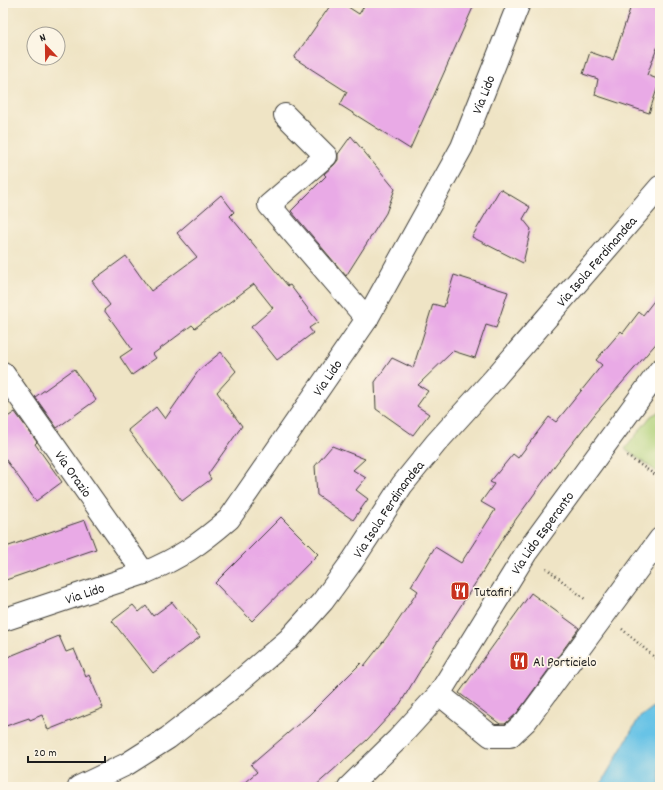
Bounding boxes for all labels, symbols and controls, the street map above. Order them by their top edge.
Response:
north arrow [26,26,66,66]
text: N [37,30,49,47]
street label: Via Lido [468,73,501,117]
street label: Via Isola Ferdinandea [553,212,643,312]
street label: Via Lido [309,356,348,401]
street label: Via Orazio [49,447,96,502]
street label: Via Isola Ferdinandea [349,457,430,562]
street label: Via Lido Esperanto [507,488,580,579]
street label: Via Lido [63,579,107,611]
restaurant icon: Tutafiri [449,580,471,602]
place label: Tutafiri [474,583,512,603]
restaurant icon: Al Porticielo [508,650,530,672]
place label: Al Porticielo [533,653,597,673]
scale bar [28,738,105,764]
text: 20 m [34,745,57,762]

